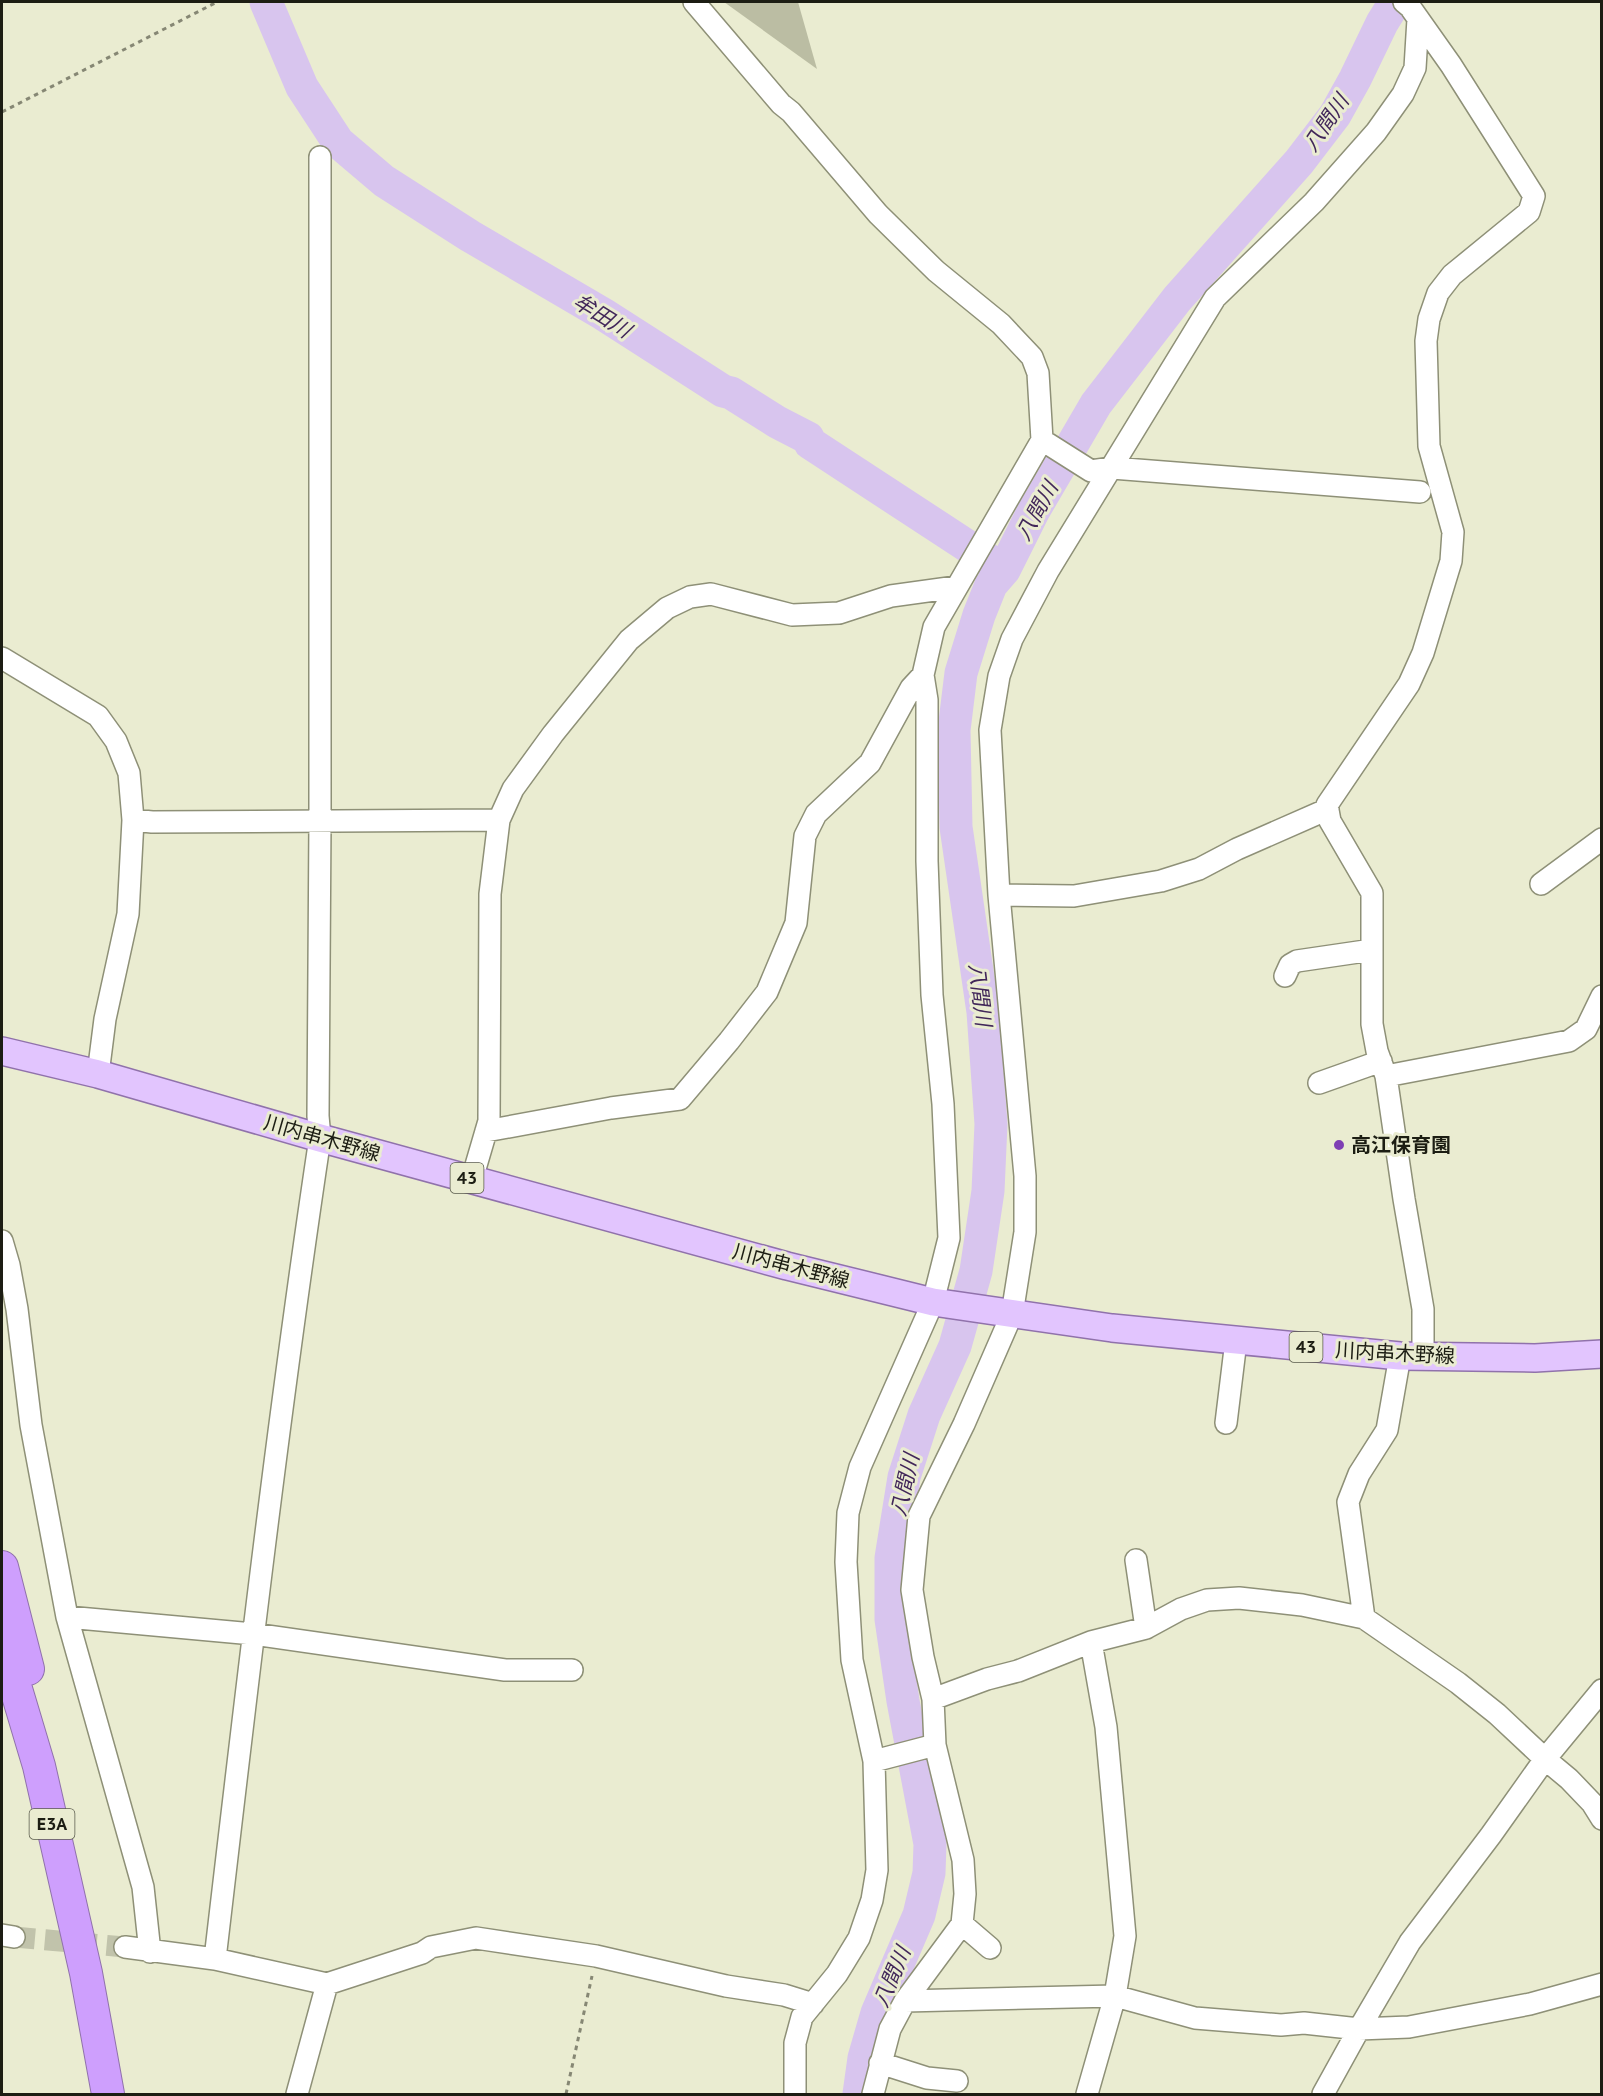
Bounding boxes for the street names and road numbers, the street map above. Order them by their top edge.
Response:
street label: 川内串木野線 [261,1109,383,1167]
road number: 43 [450,1163,484,1193]
street label: 川内串木野線 [730,1238,852,1294]
road number: 43 [1290,1332,1322,1362]
street label: 川内串木野線 [1334,1337,1456,1369]
road number: E3A [29,1809,74,1839]

